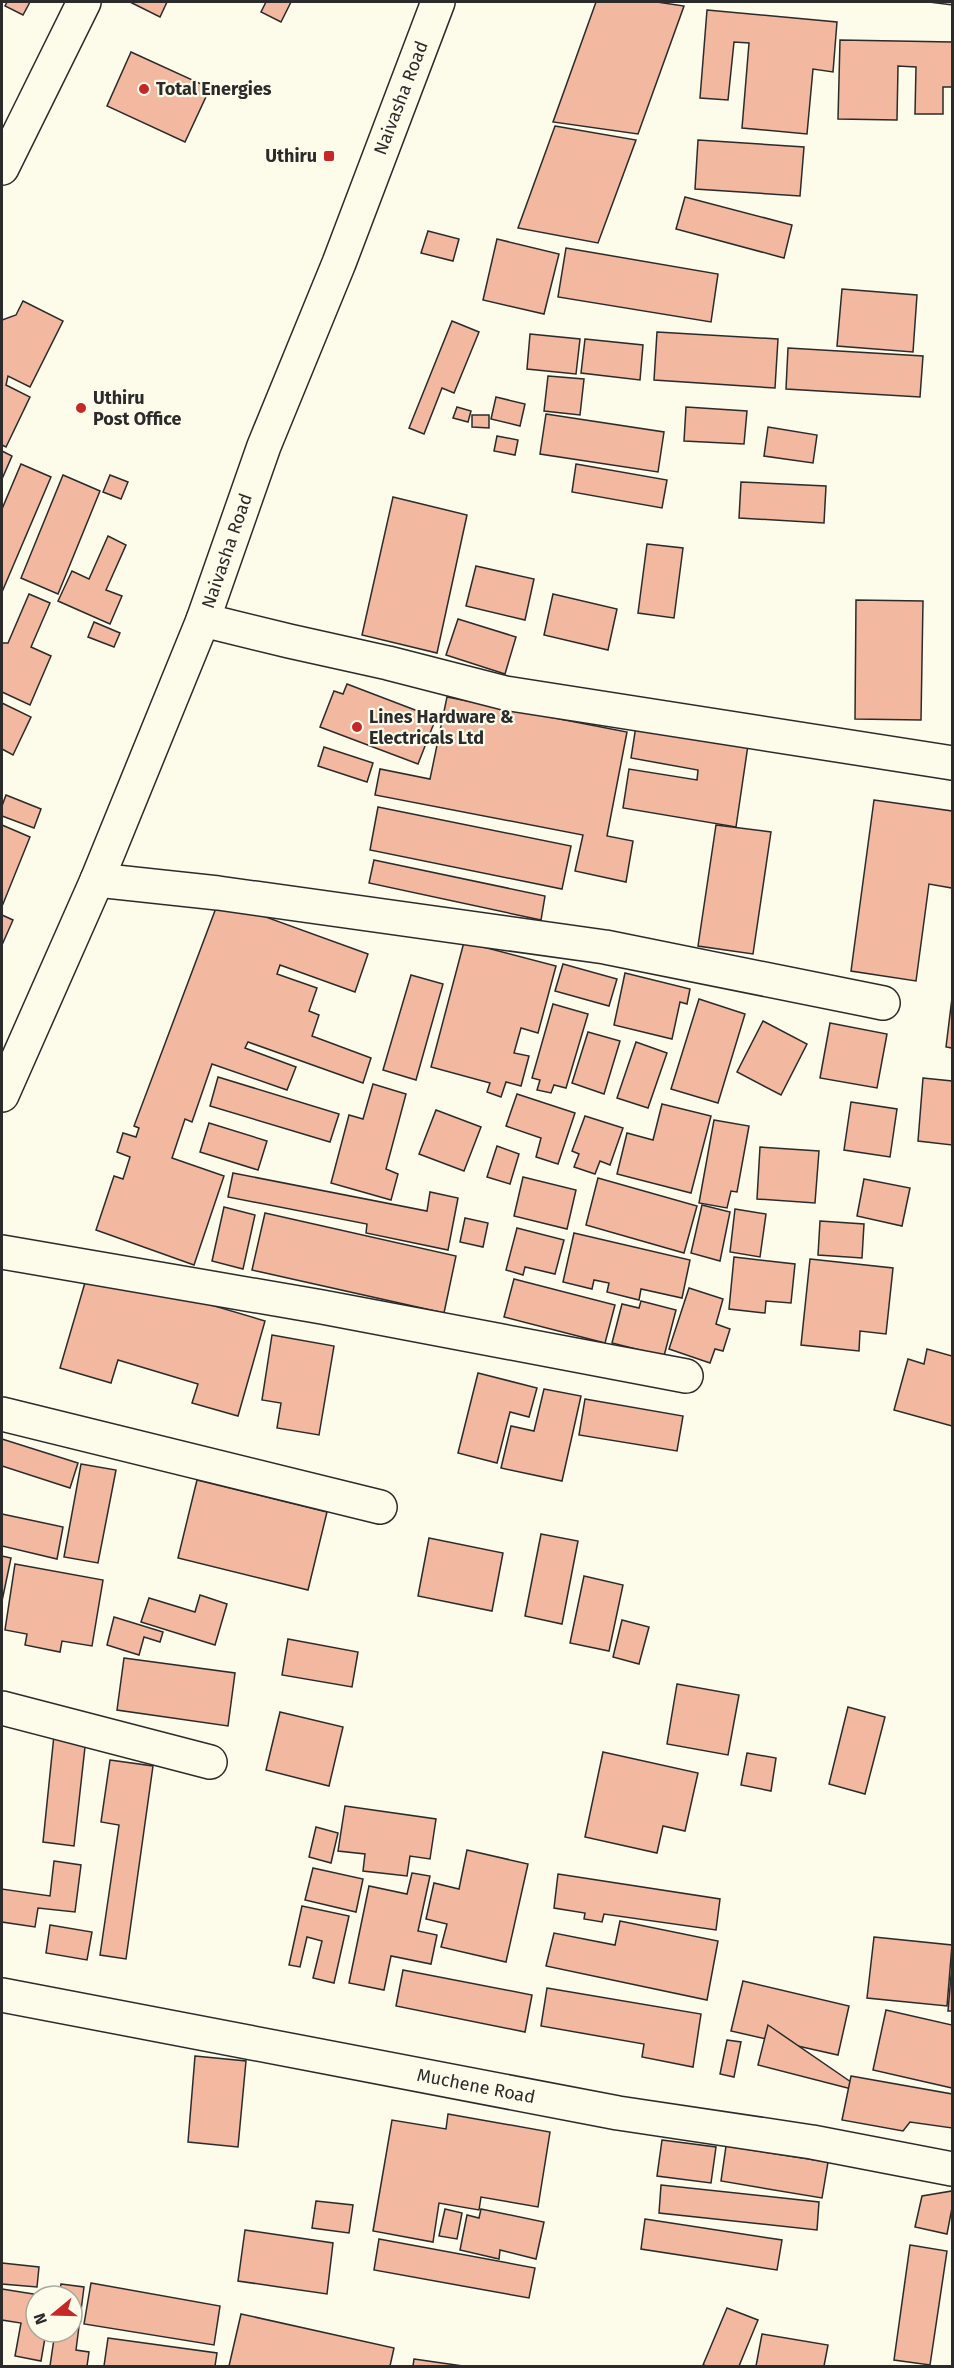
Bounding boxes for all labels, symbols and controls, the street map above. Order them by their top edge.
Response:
street label: Naivasha Road [369,38,433,158]
place label: Total Energies [156,78,272,100]
marker: Total Energies [137,82,151,96]
place label: Uthiru [265,145,317,167]
marker: Uthiru [322,149,336,163]
place label: Uthiru Post Office [93,387,182,430]
marker: Uthiru Post Office [74,401,88,415]
street label: Naivasha Road [197,491,257,611]
place label: Lines Hardware & Electricals Ltd [369,706,514,749]
marker: Lines Hardware & Electricals Ltd [350,720,364,734]
street label: Muchene Road [415,2064,537,2108]
north arrow [24,2284,84,2344]
text: N [30,2311,51,2327]

